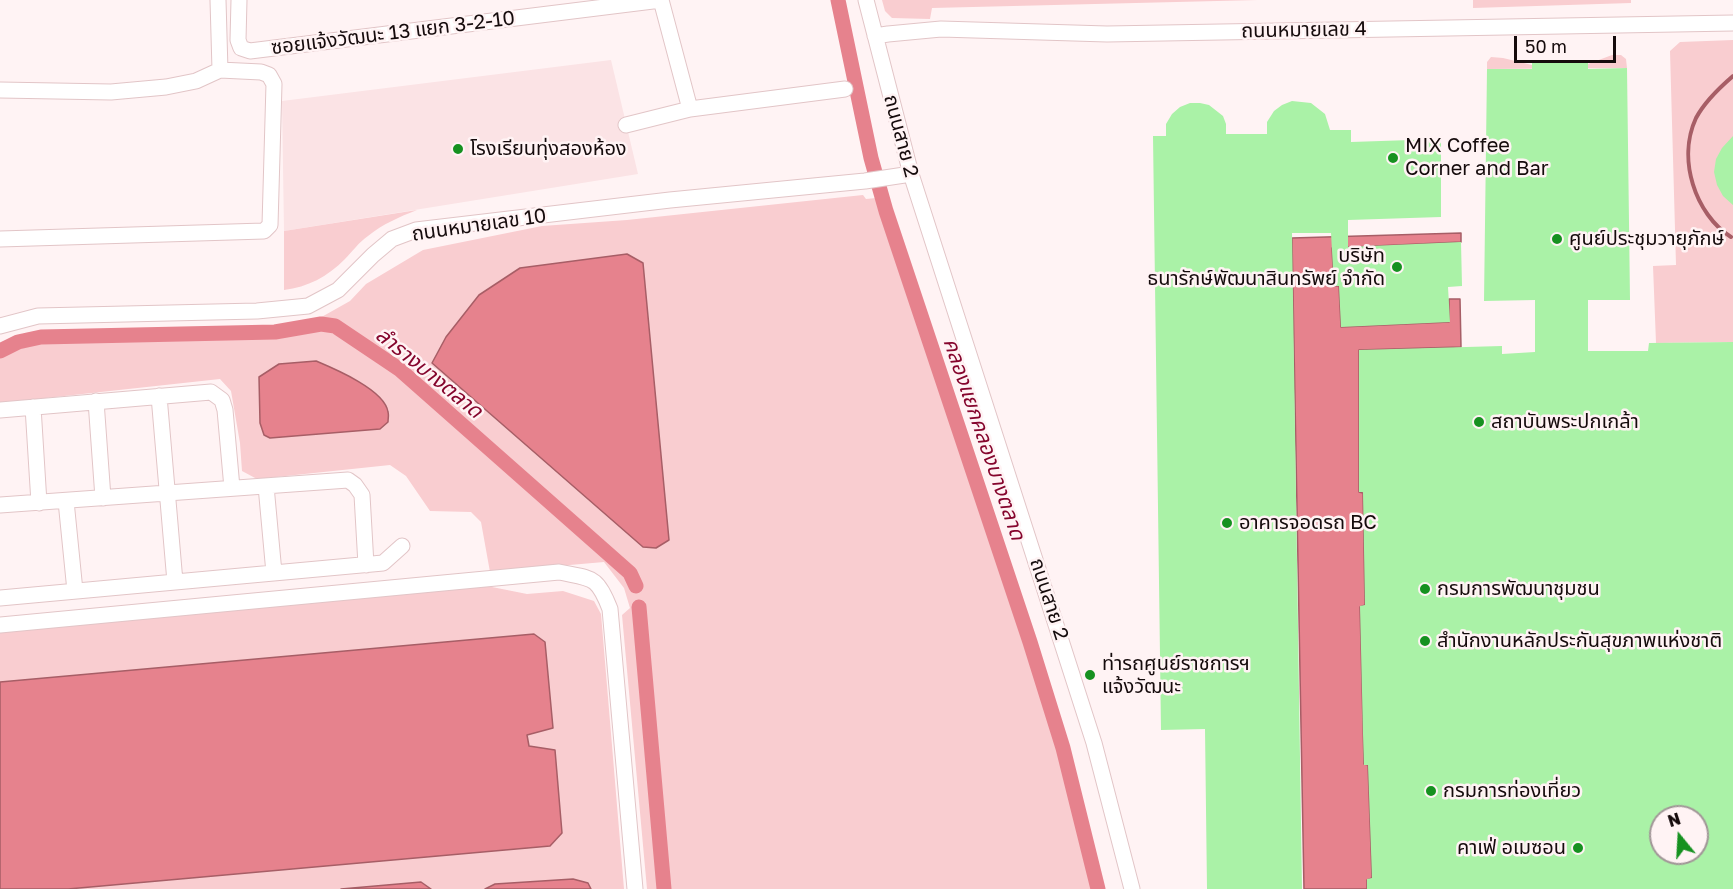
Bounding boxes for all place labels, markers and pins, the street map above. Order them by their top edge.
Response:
place label: MIX Coffee Corner and Bar [1405,134,1548,181]
place label: โรงเรียนทุ่งสองห้อง [470,137,627,161]
marker: โรงเรียนทุ่งสองห้อง [451,142,465,156]
marker: MIX Coffee Corner and Bar [1386,151,1400,165]
place label: ศูนย์ประชุมวายุภักษ์ [1569,227,1724,251]
marker: ศูนย์ประชุมวายุภักษ์ [1550,232,1564,246]
place label: บริษัท ธนารักษ์พัฒนาสินทรัพย์ จำกัด [1147,244,1385,291]
marker: บริษัท ธนารักษ์พัฒนาสินทรัพย์ จำกัด [1390,260,1404,274]
place label: สถาบันพระปกเกล้า [1491,410,1639,434]
marker: สถาบันพระปกเกล้า [1472,415,1486,429]
place label: อาคารจอดรถ BC [1239,511,1377,535]
marker: อาคารจอดรถ BC [1220,516,1234,530]
place label: กรมการพัฒนาชุมชน [1437,577,1600,601]
marker: กรมการพัฒนาชุมชน [1418,582,1432,596]
place label: สำนักงานหลักประกันสุขภาพแห่งชาติ [1437,629,1722,653]
marker: สำนักงานหลักประกันสุขภาพแห่งชาติ [1418,634,1432,648]
place label: ท่ารถศูนย์ราชการฯ แจ้งวัฒนะ [1102,652,1250,699]
marker: ท่ารถศูนย์ราชการฯ แจ้งวัฒนะ [1083,668,1097,682]
place label: กรมการท่องเที่ยว [1443,779,1581,803]
marker: กรมการท่องเที่ยว [1424,784,1438,798]
place label: คาเฟ่ อเมซอน [1457,836,1566,860]
marker: คาเฟ่ อเมซอน [1571,841,1585,855]

